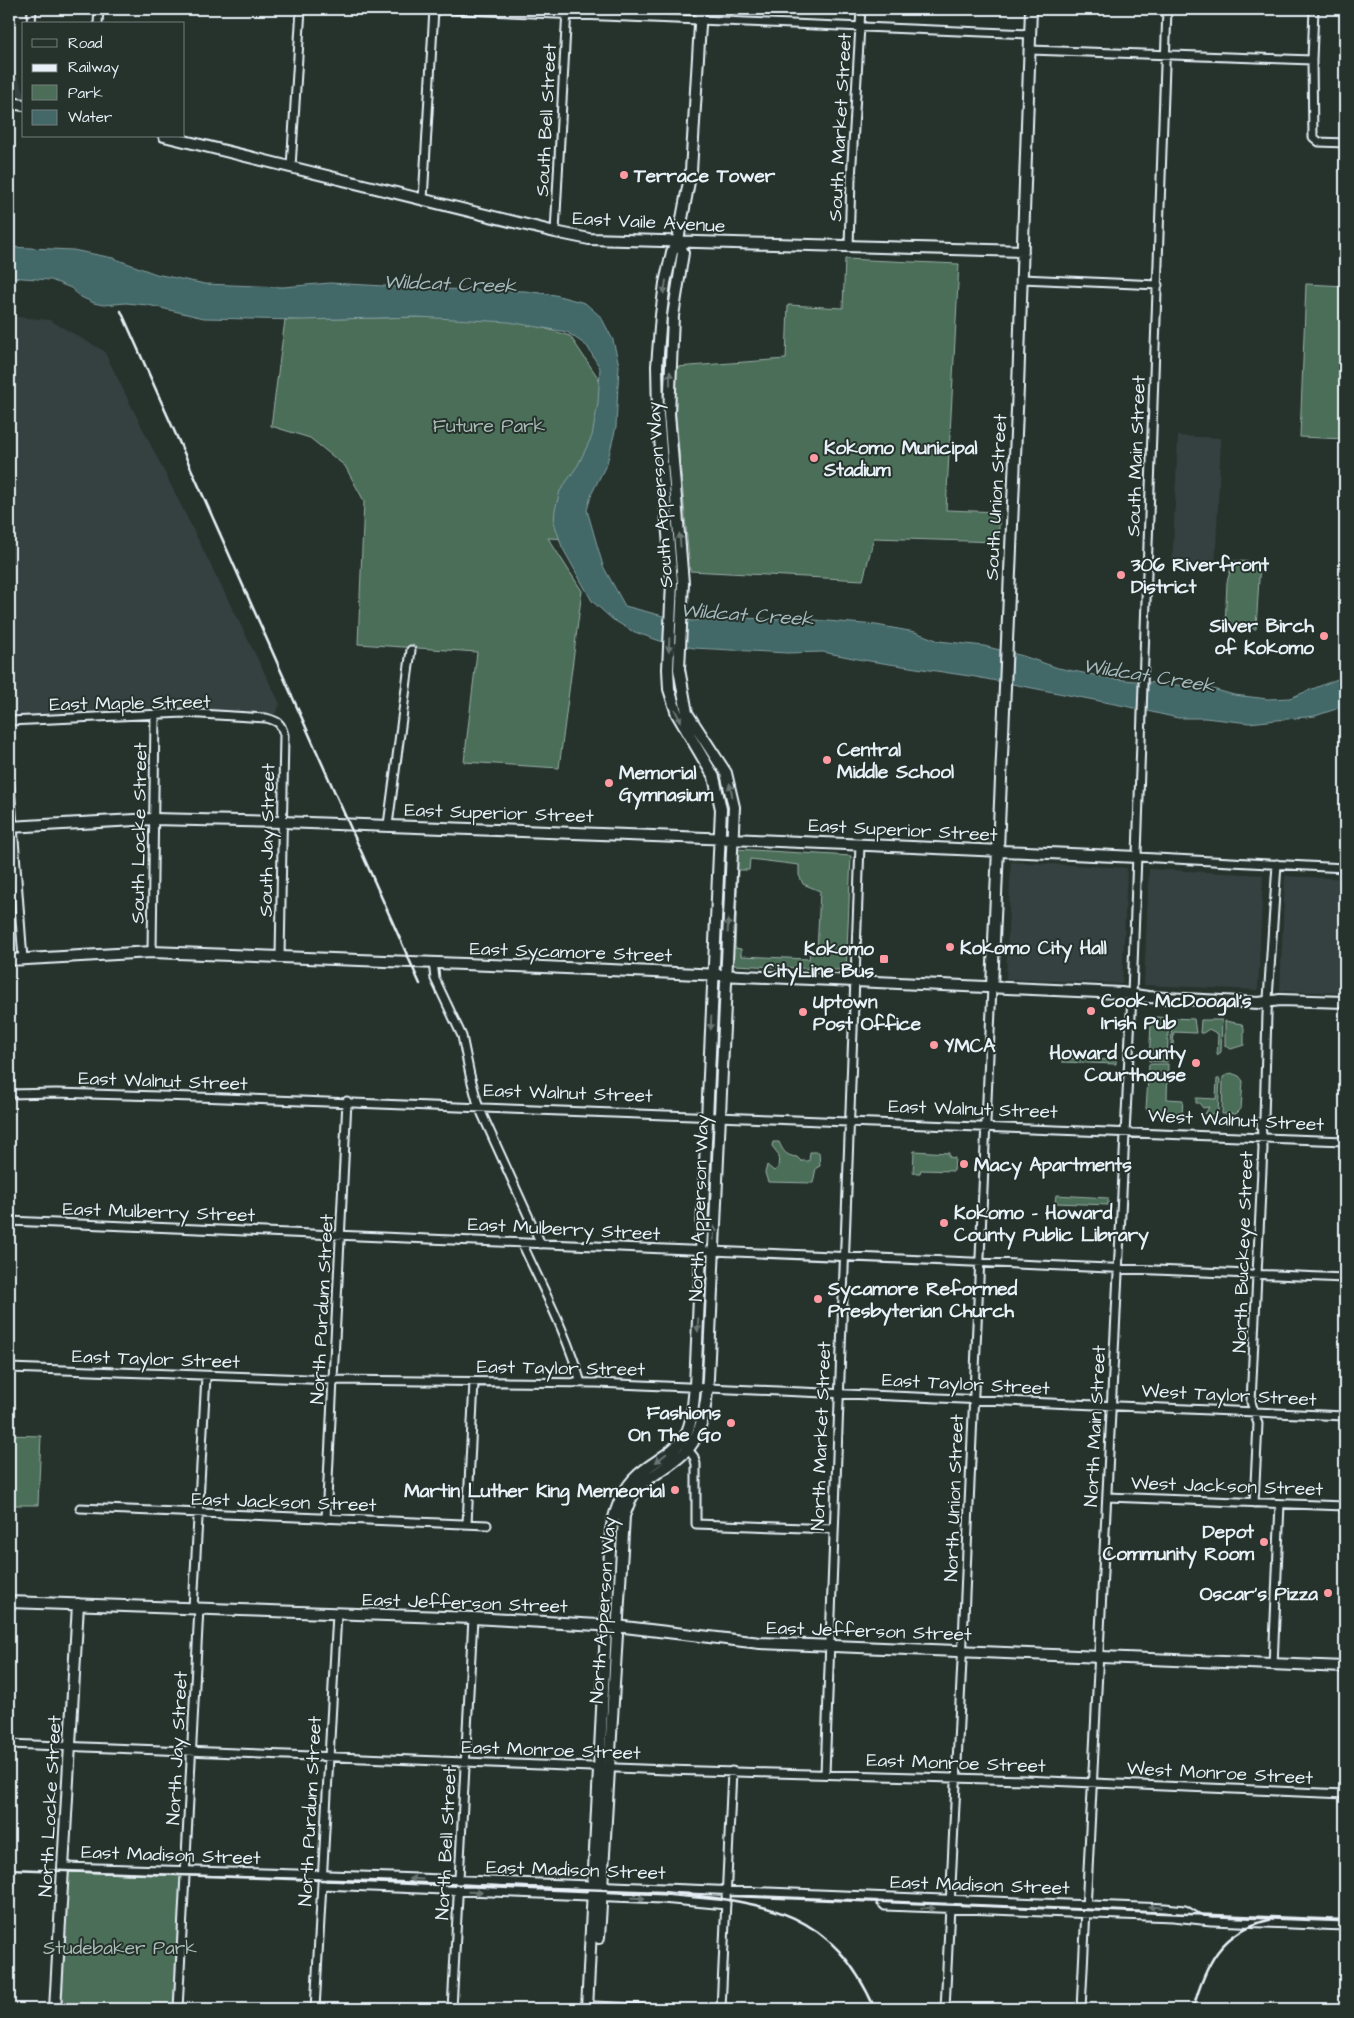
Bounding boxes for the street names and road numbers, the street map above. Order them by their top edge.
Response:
street label: South Market Street [822,32,859,222]
street label: South Bell Street [529,43,564,197]
street label: East Vaile Avenue [572,205,726,240]
street label: South Main Street [1120,375,1153,537]
street label: South Apperson Way [640,400,681,589]
street label: South Union Street [979,413,1014,581]
street label: East Maple Street [49,689,211,718]
street label: South Locke Street [124,742,155,924]
street label: South Jay Street [253,763,283,917]
street label: East Superior Street [404,797,594,830]
street label: East Superior Street [808,812,998,849]
street label: East Sycamore Street [469,935,673,971]
street label: East Walnut Street [78,1065,248,1098]
street label: East Walnut Street [483,1077,653,1110]
street label: East Walnut Street [888,1093,1058,1126]
street label: West Walnut Street [1147,1102,1325,1139]
street label: North Apperson Way [683,1113,717,1302]
street label: North Buckeye Street [1226,1150,1262,1353]
street label: East Mulberry Street [62,1196,256,1230]
street label: East Mulberry Street [467,1211,661,1249]
street label: North Purdum Street [304,1213,341,1405]
street label: North Market Street [805,1341,838,1531]
street label: East Taylor Street [71,1343,241,1377]
street label: North Main Street [1078,1344,1113,1508]
street label: East Taylor Street [477,1354,646,1384]
street label: East Taylor Street [881,1367,1051,1403]
street label: West Taylor Street [1141,1377,1317,1415]
street label: North Union Street [938,1414,971,1582]
street label: West Jackson Street [1130,1470,1324,1503]
street label: East Jackson Street [191,1486,377,1519]
street label: North Apperson Way [584,1515,625,1704]
street label: East Jefferson Street [362,1586,568,1621]
street label: East Jefferson Street [766,1614,972,1649]
street label: North Jay Street [160,1670,196,1826]
street label: North Locke Street [32,1714,69,1898]
street label: North Purdum Street [292,1715,329,1907]
street label: East Monroe Street [461,1734,641,1767]
street label: East Monroe Street [866,1747,1046,1780]
street label: West Monroe Street [1126,1755,1314,1792]
street label: North Bell Street [429,1765,464,1921]
street label: East Madison Street [81,1839,262,1872]
street label: East Madison Street [486,1854,667,1887]
street label: East Madison Street [890,1869,1071,1902]

